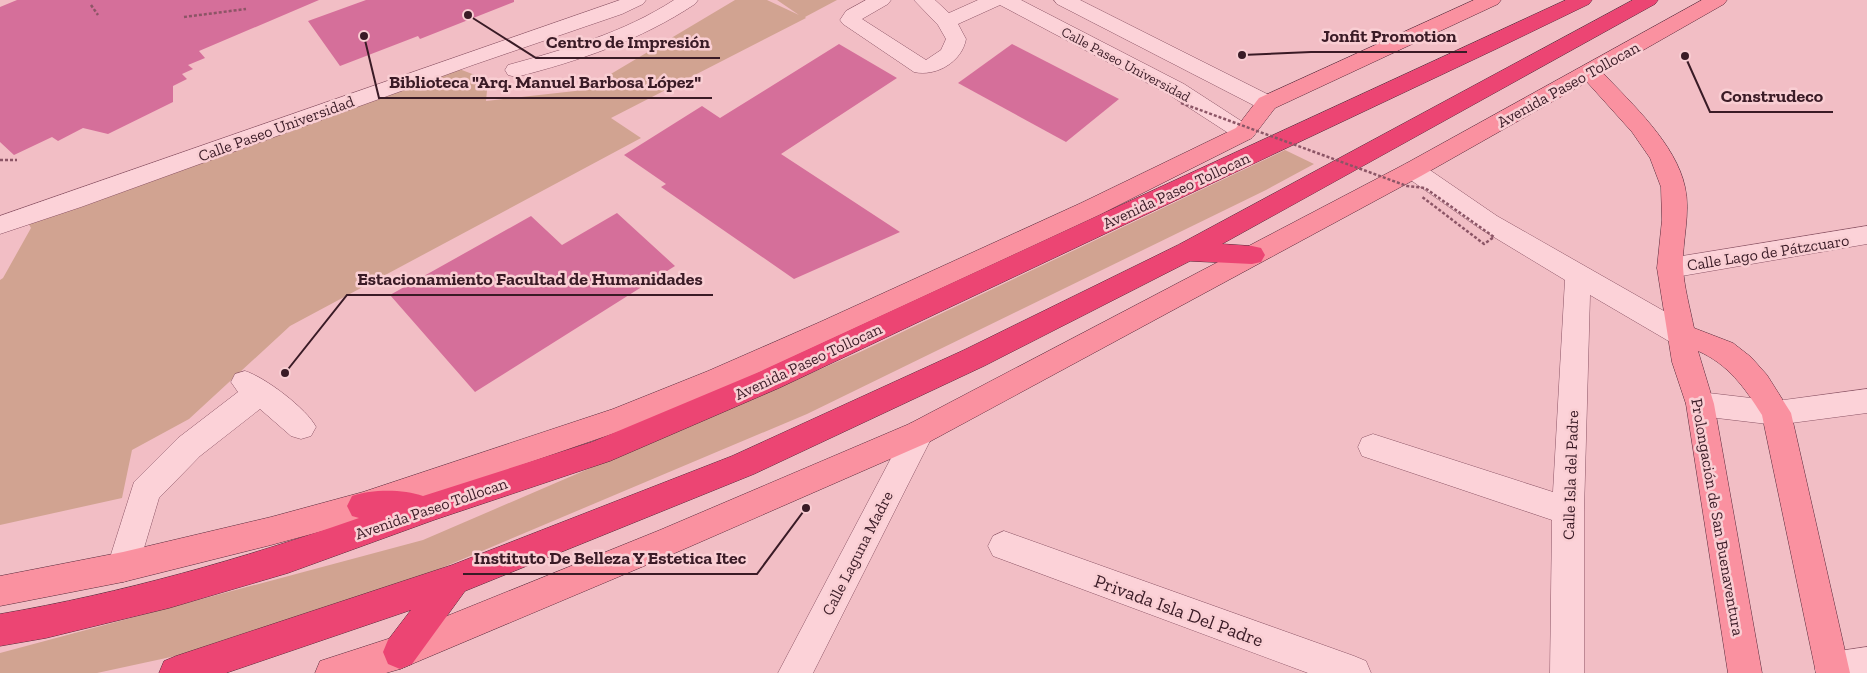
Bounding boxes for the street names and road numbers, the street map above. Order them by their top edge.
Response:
street label: Calle Paseo Universidad [1058,23,1194,106]
street label: Avenida Paseo Tollocan [1494,37,1643,131]
street label: Calle Paseo Universidad [196,91,357,166]
street label: Avenida Paseo Tollocan [1100,148,1253,233]
street label: Calle Lago de Pátzcuaro [1686,230,1851,275]
street label: Avenida Paseo Tollocan [732,319,885,404]
street label: Prolongación de San Buenaventura [1687,397,1748,638]
street label: Calle Isla del Padre [1559,410,1582,540]
street label: Avenida Paseo Tollocan [353,473,511,543]
street label: Calle Laguna Madre [818,488,897,619]
street label: Privada Isla Del Padre [1091,569,1267,652]

